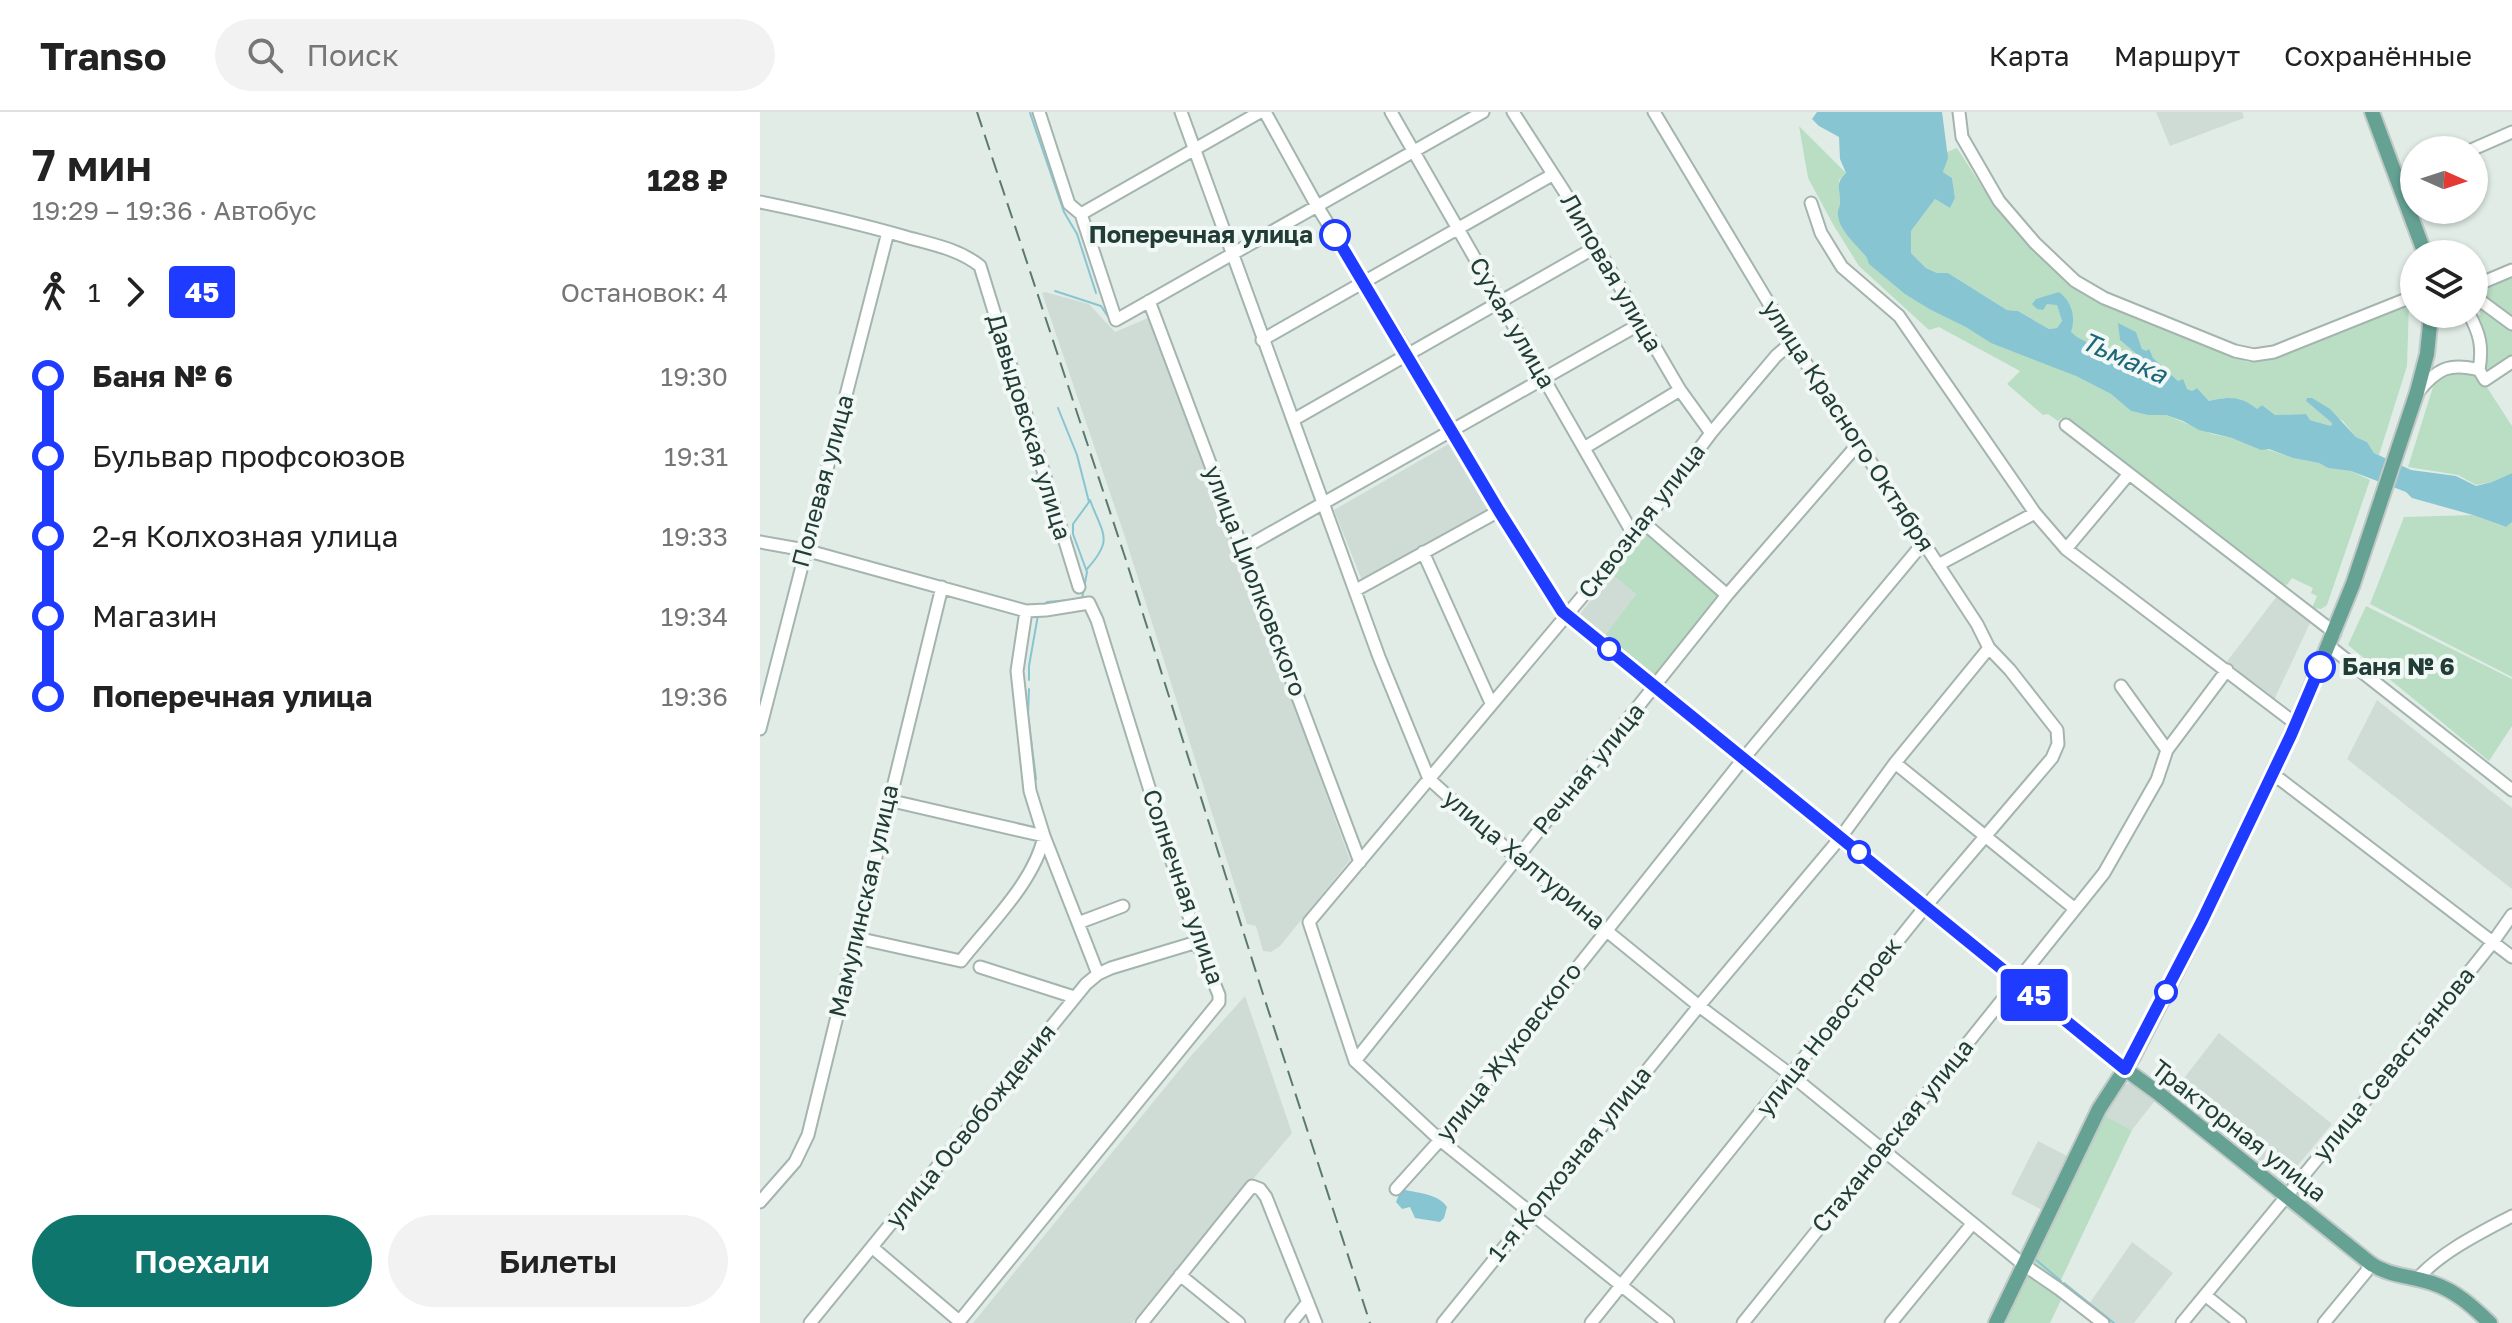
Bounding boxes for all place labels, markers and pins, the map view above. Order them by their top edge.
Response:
place label: Поперечная улица [1089,219,1313,248]
marker: Поперечная улица [1320,220,1350,250]
unlabelled marker [1598,638,1620,660]
place label: Баня № 6 [2342,651,2455,680]
marker: Баня № 6 [2305,652,2335,682]
unlabelled marker [1848,841,1870,863]
unlabelled marker [2155,981,2177,1003]

